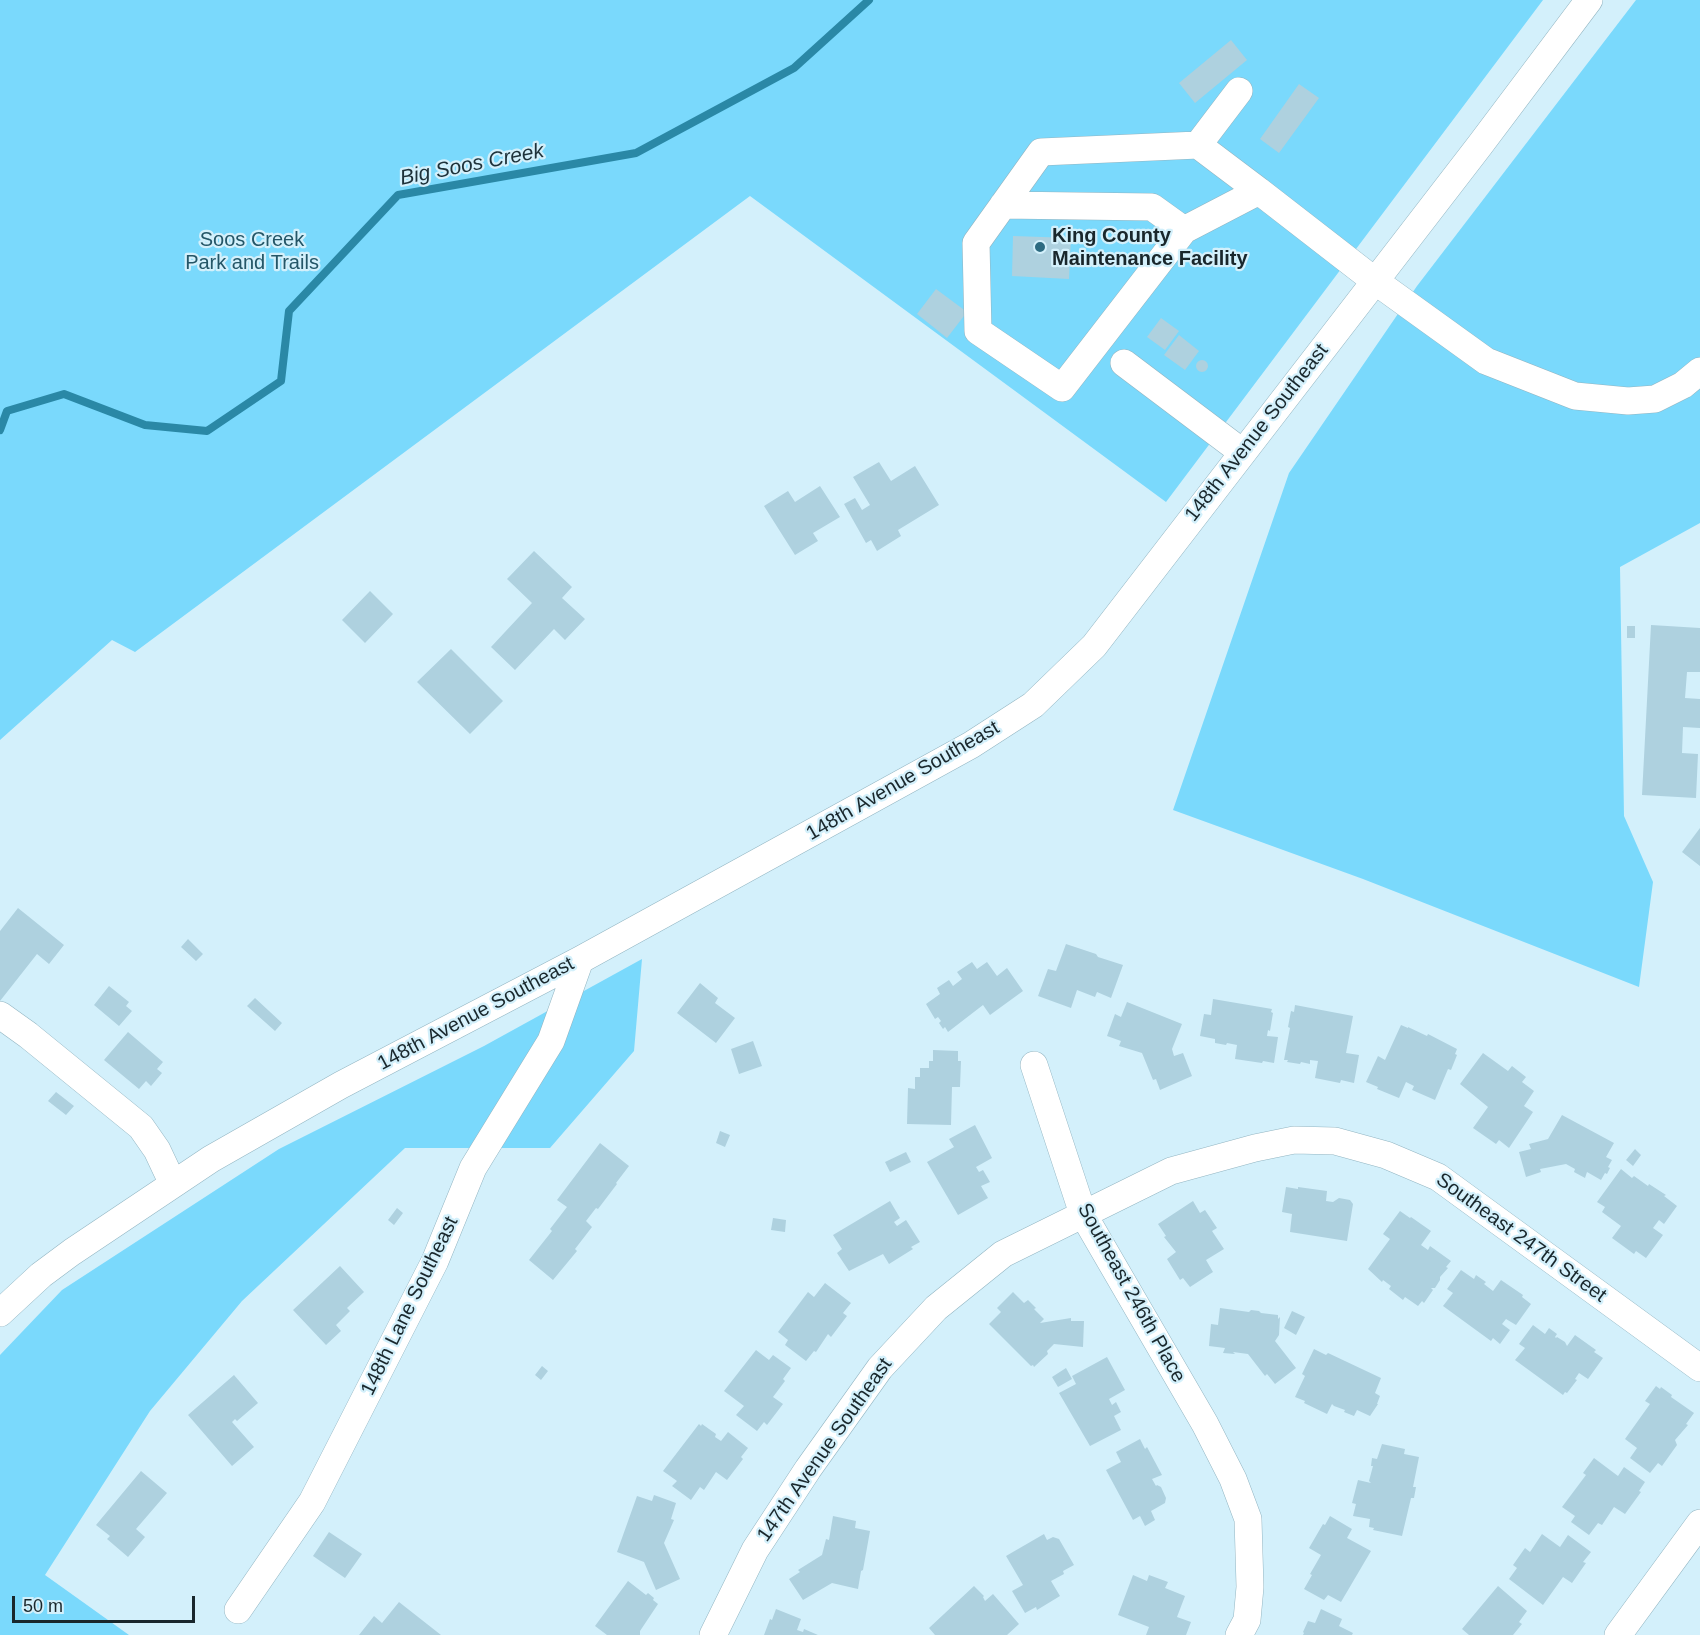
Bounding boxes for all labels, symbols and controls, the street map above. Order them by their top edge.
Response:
water label: Big Soos Creek [398,139,546,191]
place label: King County Maintenance Facility [1052,224,1248,271]
park label: Soos Creek Park and Trails [185,228,319,275]
marker: King County Maintenance Facility [1033,240,1047,254]
street label: 148th Avenue Southeast [1180,339,1334,527]
street label: 148th Avenue Southeast [802,716,1004,846]
street label: 148th Avenue Southeast [374,952,578,1076]
street label: Southeast 247th Street [1431,1168,1611,1308]
street label: Southeast 246th Place [1072,1199,1190,1387]
street label: 148th Lane Southeast [356,1213,464,1399]
street label: 147th Avenue Southeast [752,1354,898,1546]
scale bar [15,1584,198,1622]
text: 50 m [23,1596,63,1616]

